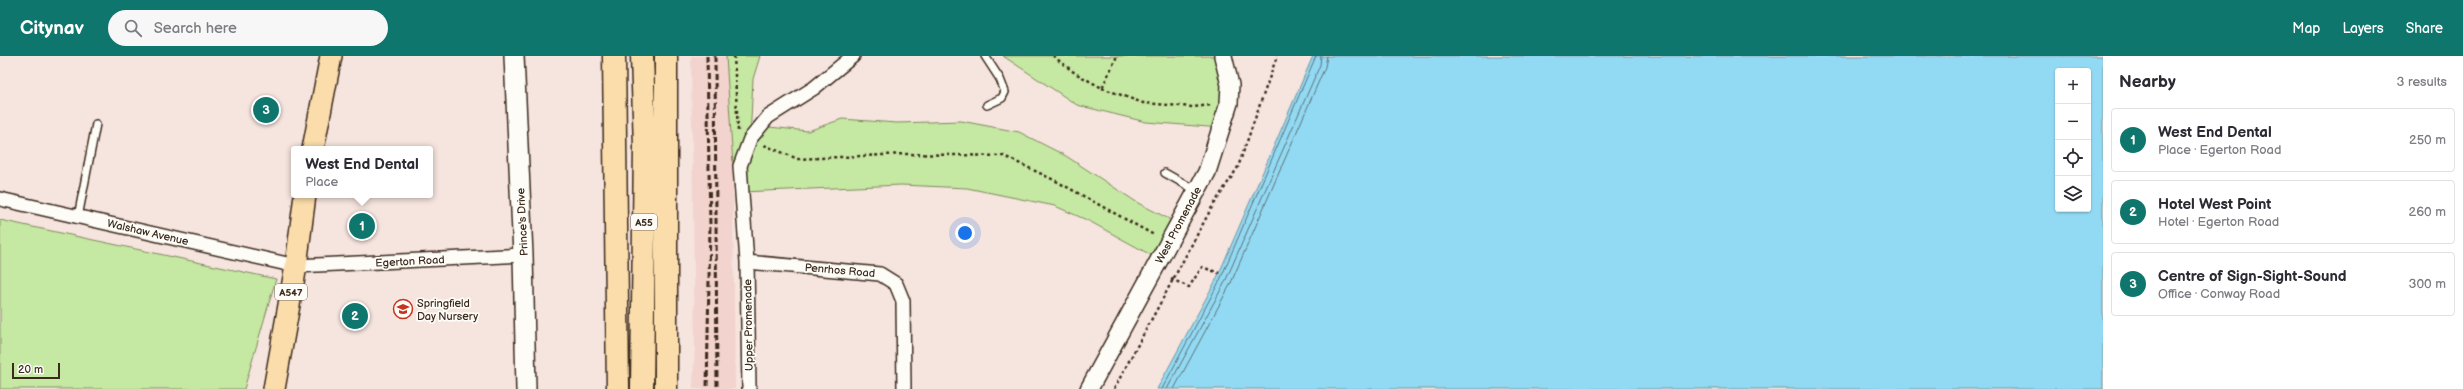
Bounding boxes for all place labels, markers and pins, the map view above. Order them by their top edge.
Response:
pin: 3 [253,95,279,125]
pin: 1 [349,211,375,241]
place label: Springfield Day Nursery [417,297,478,323]
school or university icon: Springfield Day Nursery [392,298,414,320]
pin: 2 [342,301,368,331]

